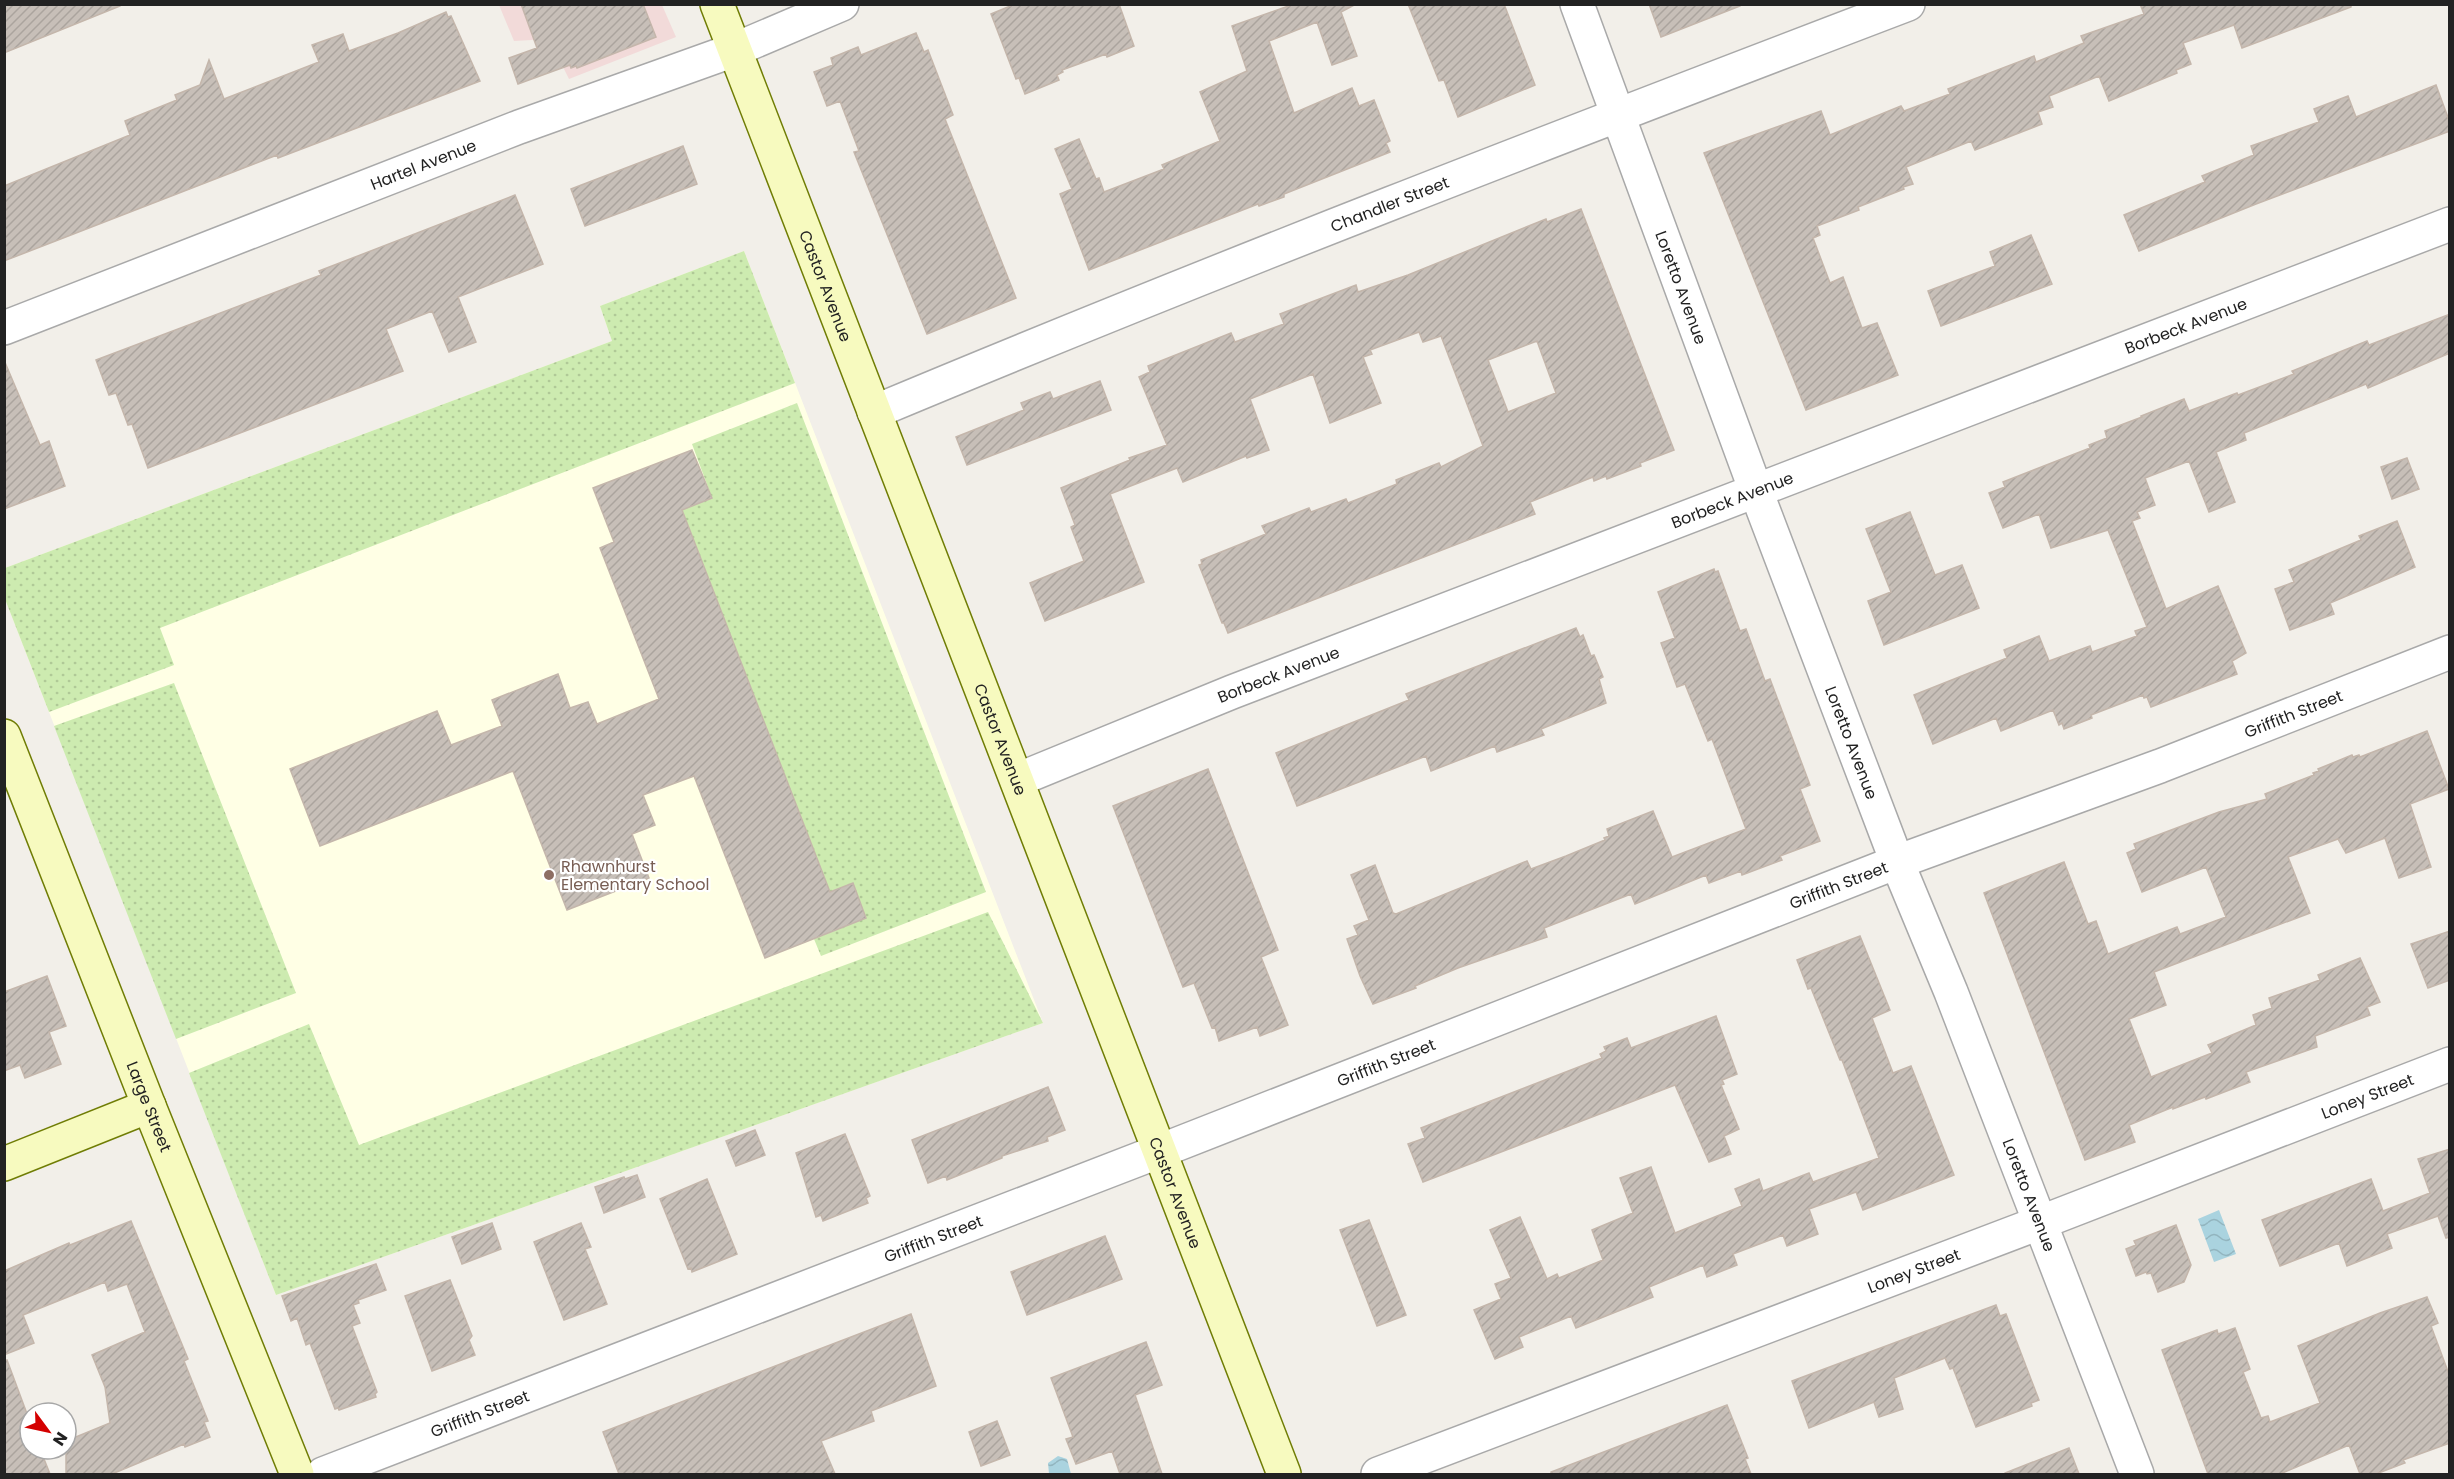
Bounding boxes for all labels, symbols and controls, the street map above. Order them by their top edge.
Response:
street label: Hartel Avenue [367,134,480,196]
street label: Chandler Street [1327,171,1453,238]
street label: Castor Avenue [793,227,857,345]
street label: Loretto Avenue [1649,228,1712,348]
street label: Borbeck Avenue [2121,292,2250,360]
street label: Borbeck Avenue [1668,466,1797,534]
street label: Borbeck Avenue [1214,641,1343,709]
street label: Castor Avenue [968,680,1032,799]
street label: Loretto Avenue [1819,683,1883,803]
street label: Griffith Street [2241,684,2346,744]
place label: Rhawnhurst Elementary School [561,855,709,896]
street label: Griffith Street [1786,856,1892,915]
marker: Rhawnhurst Elementary School [542,868,556,882]
street label: Griffith Street [1334,1033,1439,1093]
street label: Large Street [121,1058,177,1156]
street label: Loney Street [2318,1068,2417,1125]
street label: Castor Avenue [1143,1134,1207,1252]
street label: Loretto Avenue [1997,1135,2061,1255]
street label: Griffith Street [881,1209,986,1268]
street label: Loney Street [1864,1243,1964,1299]
street label: Griffith Street [427,1384,533,1443]
north arrow [18,1401,78,1461]
text: N [47,1428,73,1450]

